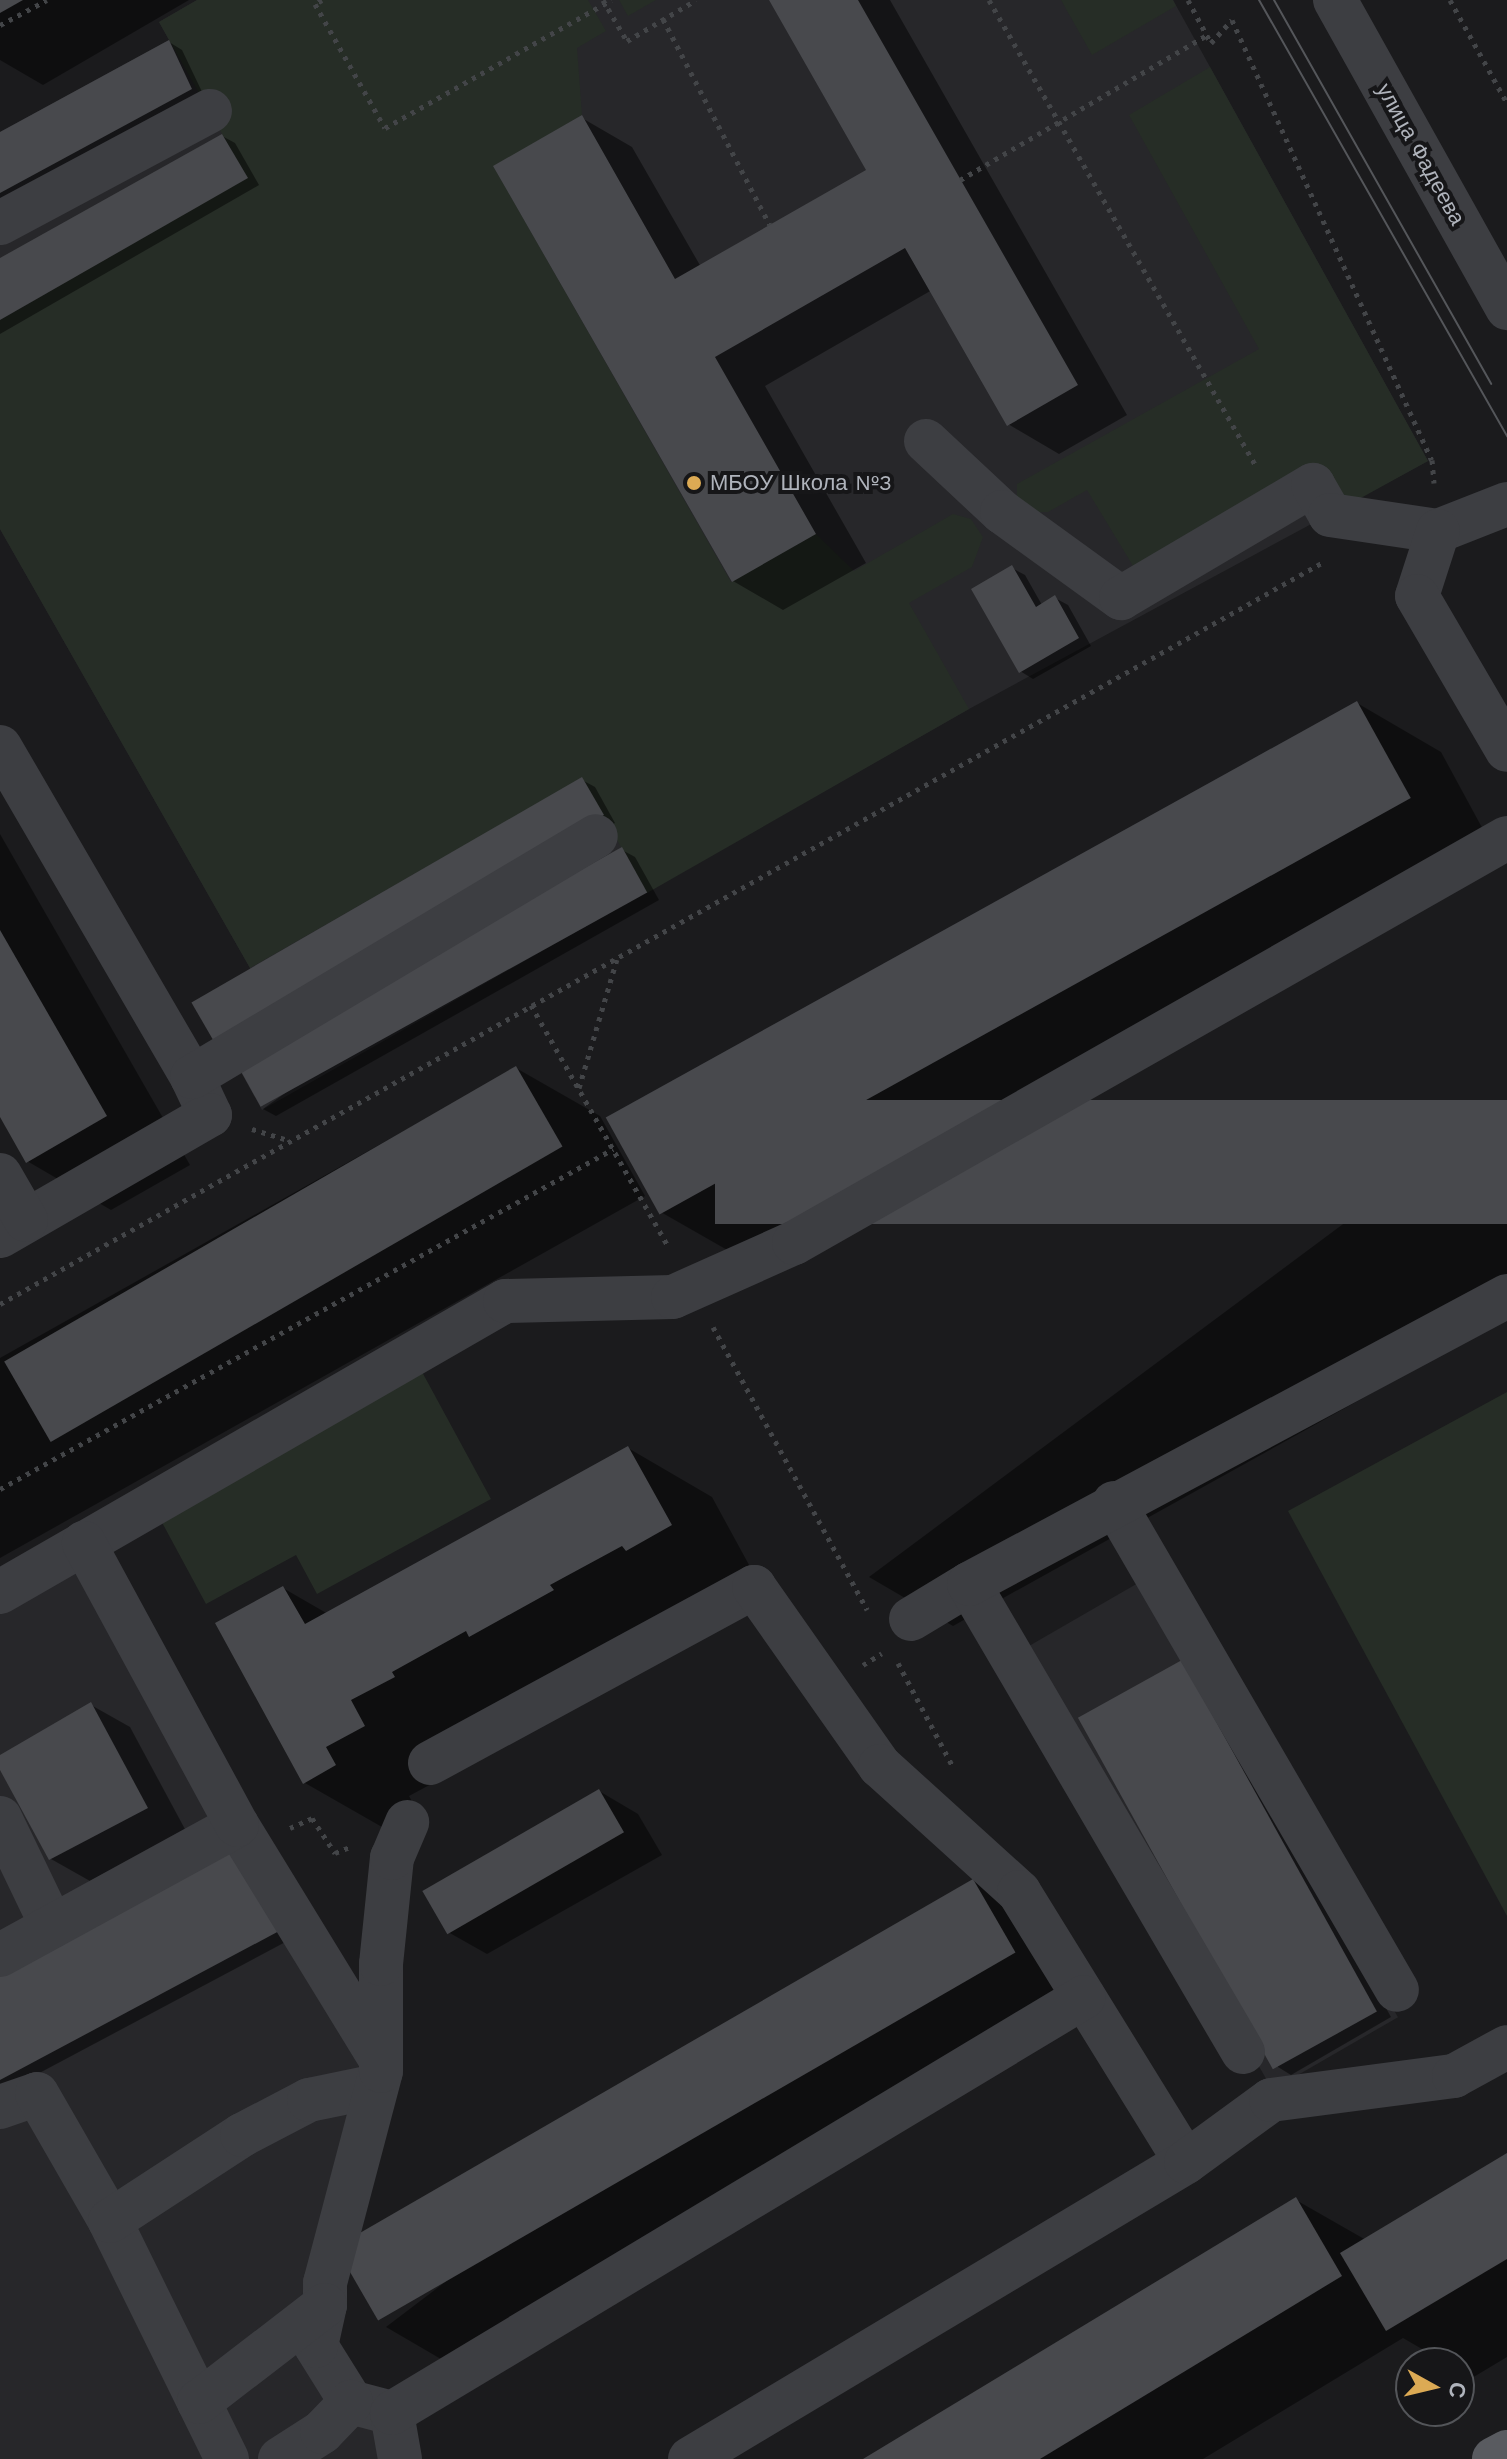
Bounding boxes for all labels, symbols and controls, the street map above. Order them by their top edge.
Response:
street label: улица Фадеева [1371,79,1471,229]
place label: МБОУ Школа №3 [710,470,892,496]
marker: МБОУ Школа №3 [685,474,703,492]
north arrow [1395,2347,1475,2427]
text: С [1444,2381,1471,2400]

